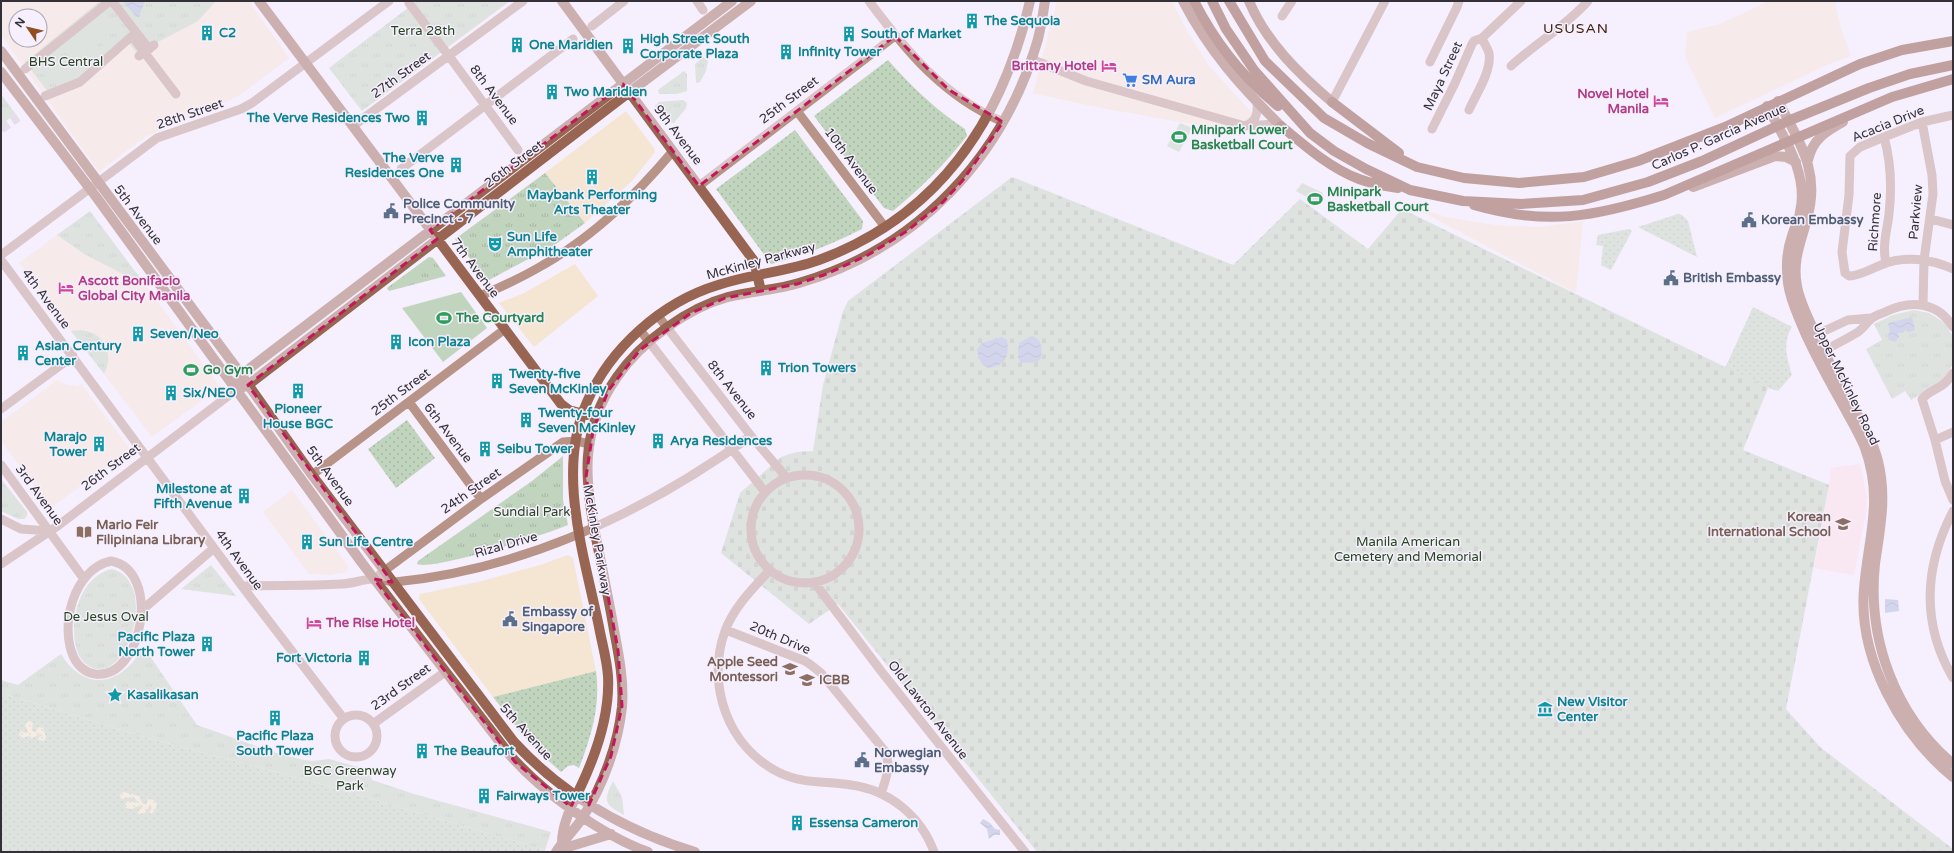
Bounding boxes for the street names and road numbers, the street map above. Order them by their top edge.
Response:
street label: Maya Street [1420,39,1466,113]
street label: 27th Street [368,48,434,102]
street label: 8th Avenue [466,62,522,128]
street label: 25th Street [756,73,822,127]
street label: 28th Street [154,95,226,133]
street label: Carlos P. Garcia Avenue [1649,100,1789,174]
street label: 9th Avenue [650,102,706,168]
street label: Acacia Drive [1849,102,1927,146]
street label: 10th Avenue [821,125,881,197]
street label: 26th Street [481,137,547,191]
street label: 5th Avenue [110,182,166,248]
street label: Parkview [1906,184,1926,240]
street label: Richmore [1865,192,1885,252]
street label: 7th Avenue [447,235,503,301]
street label: McKinley Parkway [705,239,817,283]
street label: 4th Avenue [18,266,74,332]
street label: Upper McKinley Road [1809,320,1883,448]
street label: 8th Avenue [704,357,760,423]
street label: 25th Street [368,365,434,419]
street label: 6th Avenue [420,400,476,466]
street label: 26th Street [78,440,144,494]
street label: 5th Avenue [303,443,357,509]
street label: 3rd Avenue [12,462,66,528]
street label: 24th Street [438,464,504,518]
street label: McKinley Parkway [579,483,615,597]
street label: 4th Avenue [212,527,266,593]
street label: Rizal Drive [473,528,539,562]
street label: 20th Drive [747,618,813,658]
street label: Old Lawton Avenue [884,657,972,763]
street label: 23rd Street [368,660,434,714]
street label: 5th Avenue [496,700,556,764]

